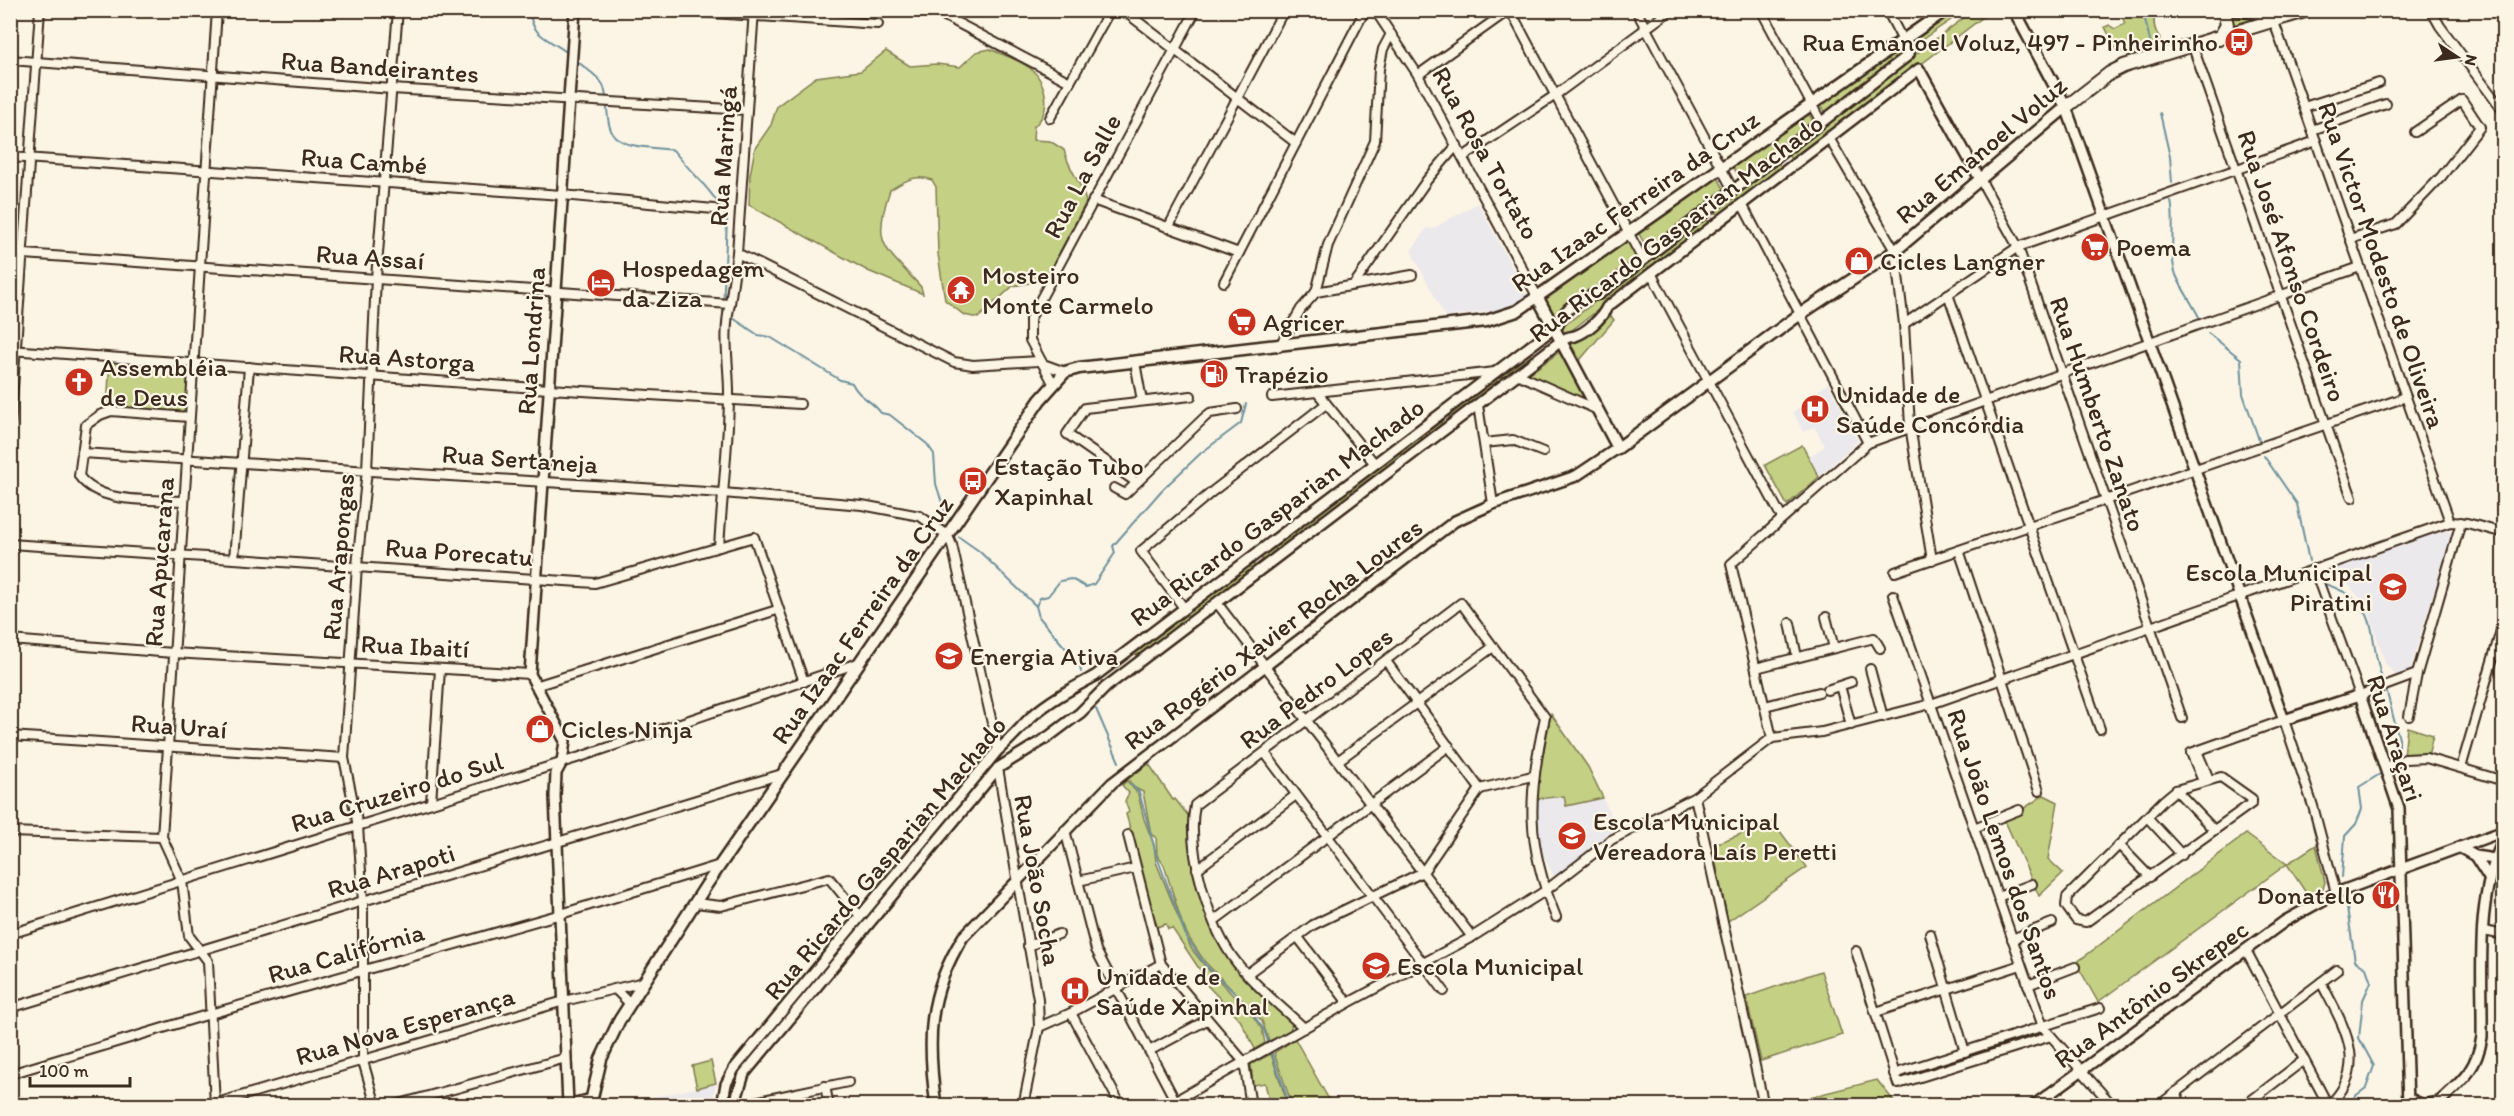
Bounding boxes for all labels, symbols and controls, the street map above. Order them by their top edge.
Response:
place label: Rua Emanoel Voluz, 497 - Pinheirinho [1802,26,2218,58]
bus stop icon: Rua Emanoel Voluz, 497 - Pinheirinho [2223,26,2255,58]
north arrow [2427,27,2487,87]
street label: Rua Bandeirantes [280,44,480,90]
text: N [2461,53,2482,68]
street label: Rua Rosa Tortato [1425,61,1547,245]
street label: Rua Emanoel Voluz [1889,69,2073,231]
street label: Rua Maringá [702,84,744,227]
street label: Rua Victor Modesto de Oliveira [2311,97,2453,433]
street label: Rua Izaac Ferreira da Cruz [1505,103,1765,299]
street label: Rua Ricardo Gasparian Machado [1522,107,1830,349]
street label: Rua La Salle [1036,108,1128,244]
street label: Rua José Afonso Cordeiro [2230,126,2354,406]
street label: Rua Cambé [300,141,428,181]
supermarket icon: Poema [2079,231,2111,263]
place label: Poema [2116,231,2192,263]
street label: Rua Assaí [315,237,426,277]
shop icon: Cicles Langner [1843,245,1875,277]
place label: Cicles Langner [1880,245,2045,277]
place label: Hospedagem da Ziza [622,252,764,314]
place label: Mosteiro Monte Carmelo [982,259,1154,321]
street label: Rua Londrina [510,266,552,416]
hotel icon: Hospedagem da Ziza [585,267,617,299]
temple icon: Mosteiro Monte Carmelo [945,274,977,306]
street label: Rua Humberto Zanato [2043,292,2153,536]
supermarket icon: Agricer [1226,306,1258,338]
place label: Agricer [1263,306,1345,338]
street label: Rua Astorga [338,337,477,379]
place label: Assembléia de Deus [100,351,228,413]
fuel station icon: Trapézio [1198,358,1230,390]
place label: Trapézio [1235,358,1329,390]
church icon: Assembléia de Deus [63,366,95,398]
place label: Unidade de Saúde Concórdia [1836,378,2024,440]
street label: Rua Ricardo Gasparian Machado [1123,391,1431,633]
hospital icon: Unidade de Saúde Concórdia [1799,393,1831,425]
street label: Rua Sertaneja [441,438,600,480]
place label: Estação Tubo Xapinhal [994,450,1144,512]
bus stop icon: Estação Tubo Xapinhal [957,465,989,497]
street label: Rua Arapongas [315,472,361,642]
street label: Rua Apucarana [137,475,181,648]
street label: Rua Izaac Ferreira da Cruz [764,490,960,750]
street label: Rua Rogério Xavier Rocha Loures [1117,511,1429,757]
street label: Rua Porecatu [384,531,534,573]
place label: Escola Municipal Piratini [2186,556,2372,618]
school or university icon: Escola Municipal Piratini [2377,571,2409,603]
street label: Rua Pedro Lopes [1233,620,1399,756]
street label: Rua Ibaití [360,627,470,665]
school or university icon: Energia Ativa [933,640,965,672]
place label: Energia Ativa [970,640,1119,672]
street label: Rua Araçari [2359,671,2431,805]
street label: Rua João Lemos dos Santos [1940,704,2070,1004]
street label: Rua Uraí [130,707,229,745]
street label: Rua Ricardo Gasparian Machado [757,710,1013,1006]
shop icon: Cicles Ninja [524,713,556,745]
place label: Cicles Ninja [561,713,693,745]
street label: Rua Cruzeiro do Sul [287,745,507,839]
street label: Rua João Socha [1007,792,1069,969]
place label: Escola Municipal Vereadora Laís Peretti [1593,805,1837,867]
school or university icon: Escola Municipal Vereadora Laís Peretti [1556,820,1588,852]
street label: Rua Arapoti [323,836,459,906]
place label: Donatello [2257,879,2365,911]
restaurant icon: Donatello [2370,879,2402,911]
street label: Rua Antônio Skrepec [2048,913,2254,1075]
street label: Rua Califórnia [264,915,428,991]
school or university icon: Escola Municipal [1360,950,1392,982]
place label: Escola Municipal [1397,950,1583,982]
place label: Unidade de Saúde Xapinhal [1096,960,1269,1022]
hospital icon: Unidade de Saúde Xapinhal [1059,975,1091,1007]
street label: Rua Nova Esperança [292,979,519,1073]
scale bar [30,1050,130,1088]
text: 100 m [39,1060,89,1082]

